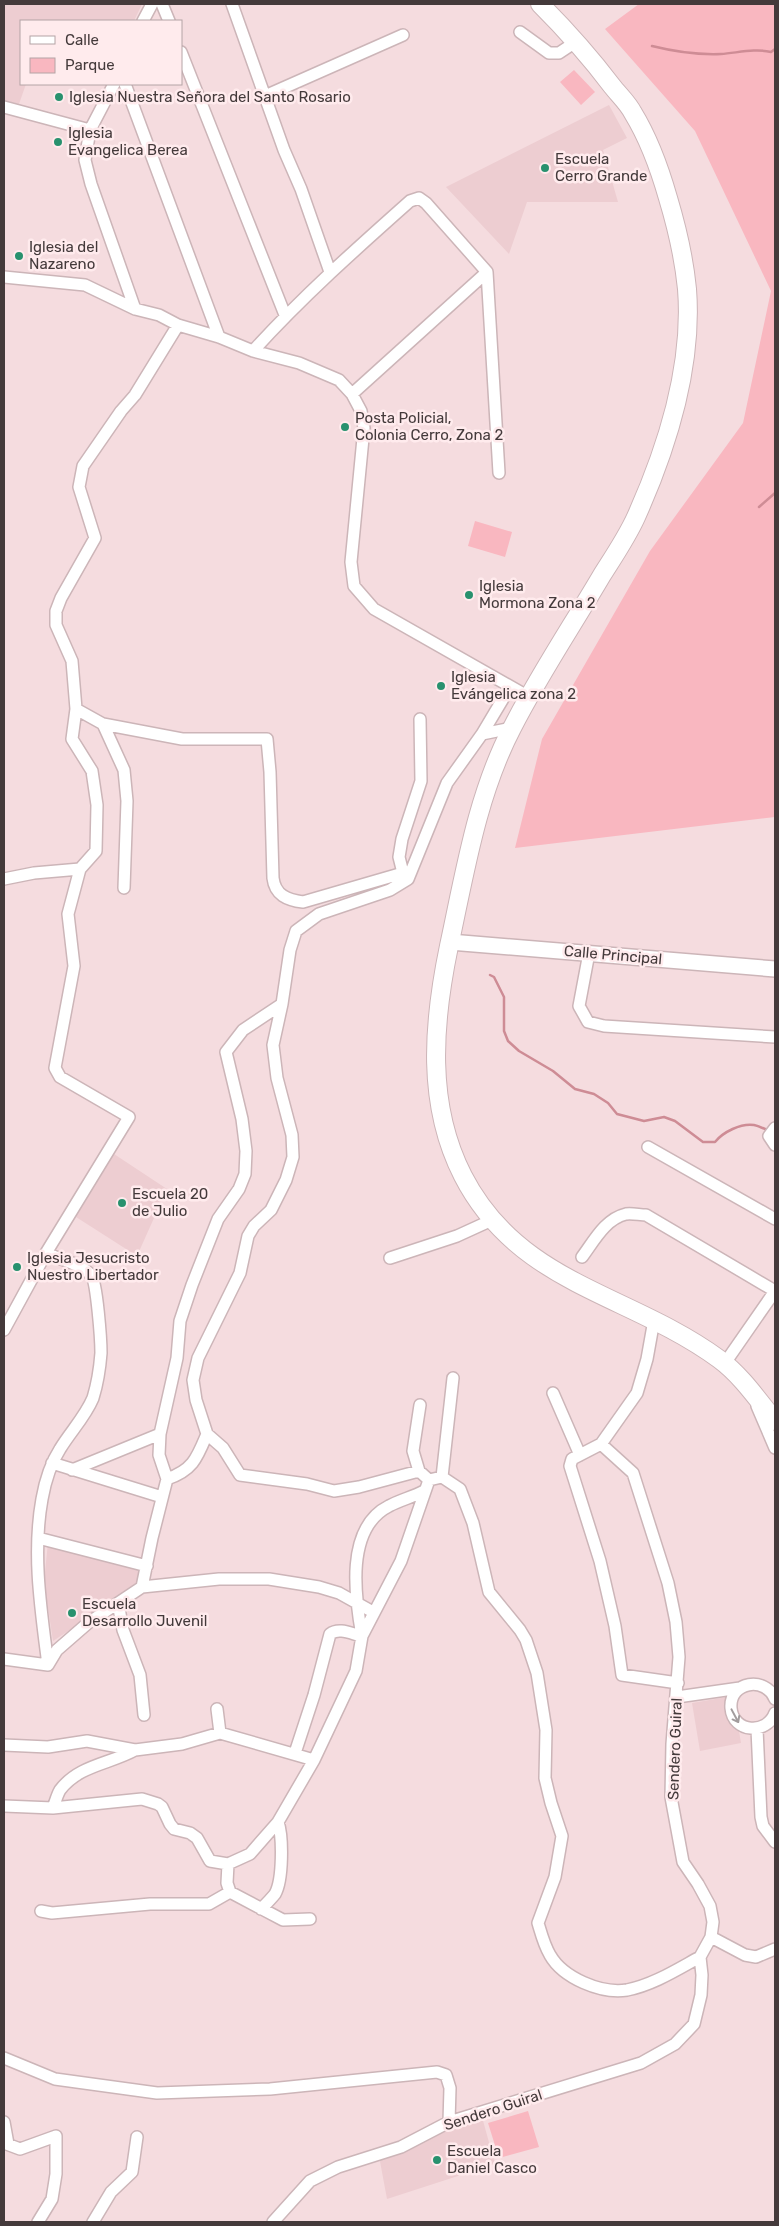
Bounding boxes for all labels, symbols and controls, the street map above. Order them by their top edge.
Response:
legend [20,20,182,85]
text: Calle [65,31,99,49]
text: Parque [65,56,115,74]
place label: Iglesia Nuestra Señora del Santo Rosario [69,88,351,106]
marker: Iglesia Nuestra Señora del Santo Rosario [53,91,65,103]
place label: Iglesia Evangelica Berea [68,124,188,159]
marker: Iglesia Evangelica Berea [52,136,64,148]
place label: Escuela Cerro Grande [555,150,647,185]
marker: Escuela Cerro Grande [539,162,551,174]
place label: Iglesia del Nazareno [29,238,98,273]
marker: Iglesia del Nazareno [13,250,25,262]
place label: Posta Policial, Colonia Cerro, Zona 2 [355,409,503,444]
marker: Posta Policial, Colonia Cerro, Zona 2 [339,421,351,433]
place label: Iglesia Mormona Zona 2 [479,577,596,612]
marker: Iglesia Mormona Zona 2 [463,589,475,601]
place label: Iglesia Evángelica zona 2 [451,668,576,703]
marker: Iglesia Evángelica zona 2 [435,680,447,692]
street label: Calle Principal [563,942,663,968]
place label: Escuela 20 de Julio [132,1185,208,1220]
marker: Escuela 20 de Julio [116,1197,128,1209]
place label: Iglesia Jesucristo Nuestro Libertador [27,1249,159,1284]
marker: Iglesia Jesucristo Nuestro Libertador [11,1261,23,1273]
place label: Escuela Desarrollo Juvenil [82,1595,207,1630]
marker: Escuela Desarrollo Juvenil [66,1607,78,1619]
street label: Sendero Guiral [664,1698,686,1800]
one-way arrow [730,1709,740,1724]
street label: Sendero Guiral [442,2086,544,2134]
place label: Escuela Daniel Casco [447,2142,537,2177]
marker: Escuela Daniel Casco [431,2154,443,2166]

